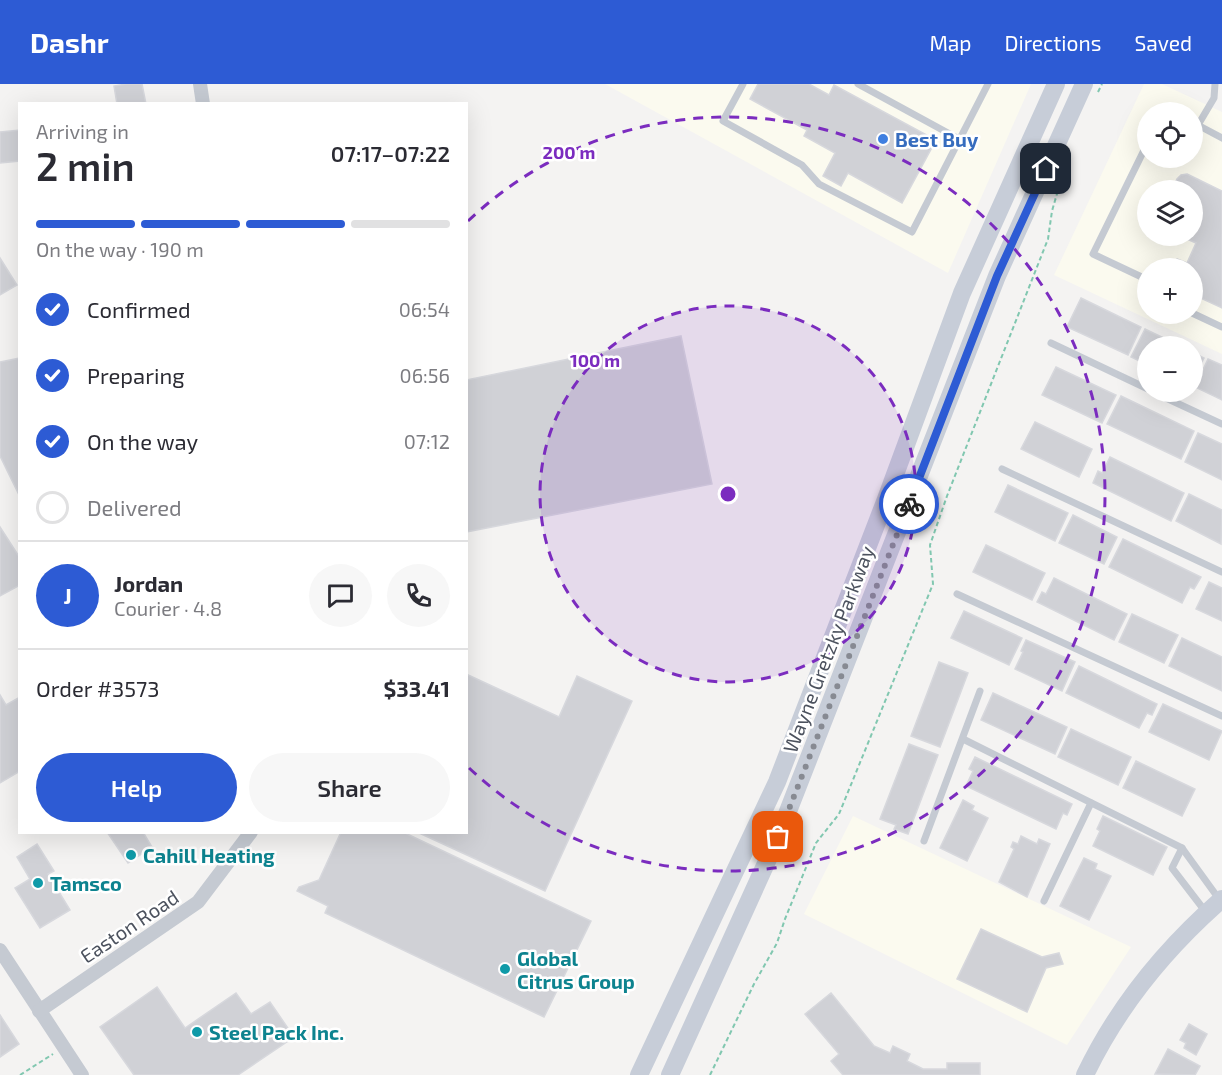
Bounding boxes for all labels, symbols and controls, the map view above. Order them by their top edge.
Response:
text: Dashr [30,25,109,59]
text: Map [929,30,972,55]
text: Directions [1005,30,1101,55]
text: Saved [1134,30,1192,55]
map controls [1137,102,1203,402]
button: locate [1137,102,1203,168]
text: Arriving in [36,119,129,143]
place label: Best Buy [895,127,979,152]
marker: Best Buy [876,132,890,146]
text: 07:17–07:22 [331,140,450,166]
text: 200 m [543,141,595,163]
text: 2 min [36,142,135,189]
pin [1020,143,1071,194]
icon: home [1029,152,1062,185]
button: layers [1137,180,1203,246]
text: On the way · 190 m [36,237,204,261]
button: + [1137,258,1203,324]
icon: check [36,293,69,326]
text: Confirmed [87,296,191,322]
text: 06:54 [399,297,450,321]
button: − [1137,336,1203,402]
text: 100 m [570,349,620,371]
icon: check [36,359,69,392]
text: Preparing [87,362,185,388]
text: 06:56 [400,363,450,387]
icon: check [36,425,69,458]
text: On the way [87,428,198,454]
text: 07:12 [404,429,450,453]
courier [879,474,939,534]
centre of rings [718,484,738,504]
icon: bike [893,488,926,521]
text: Delivered [87,494,182,520]
street label: Wayne Gretzky Parkway [777,542,879,756]
button: chat [309,564,372,627]
button: phone [387,564,450,627]
text: Jordan [114,570,183,596]
text: J [63,582,72,608]
text: Courier · 4.8 [114,596,222,620]
text: Order #3573 [36,675,160,701]
text: $33.41 [384,675,450,701]
button: Help [36,753,237,822]
button: Share [249,753,450,822]
pin [752,811,803,862]
icon: bag [761,820,794,853]
place label: Cahill Heating [143,843,275,867]
marker: Cahill Heating [124,848,138,862]
place label: Tamsco [50,871,122,895]
marker: Tamsco [31,876,45,890]
street label: Easton Road [75,884,183,968]
place label: Global Citrus Group [517,946,635,993]
marker: Global Citrus Group [498,962,512,976]
place label: Steel Pack Inc. [209,1020,344,1044]
marker: Steel Pack Inc. [190,1025,204,1039]

